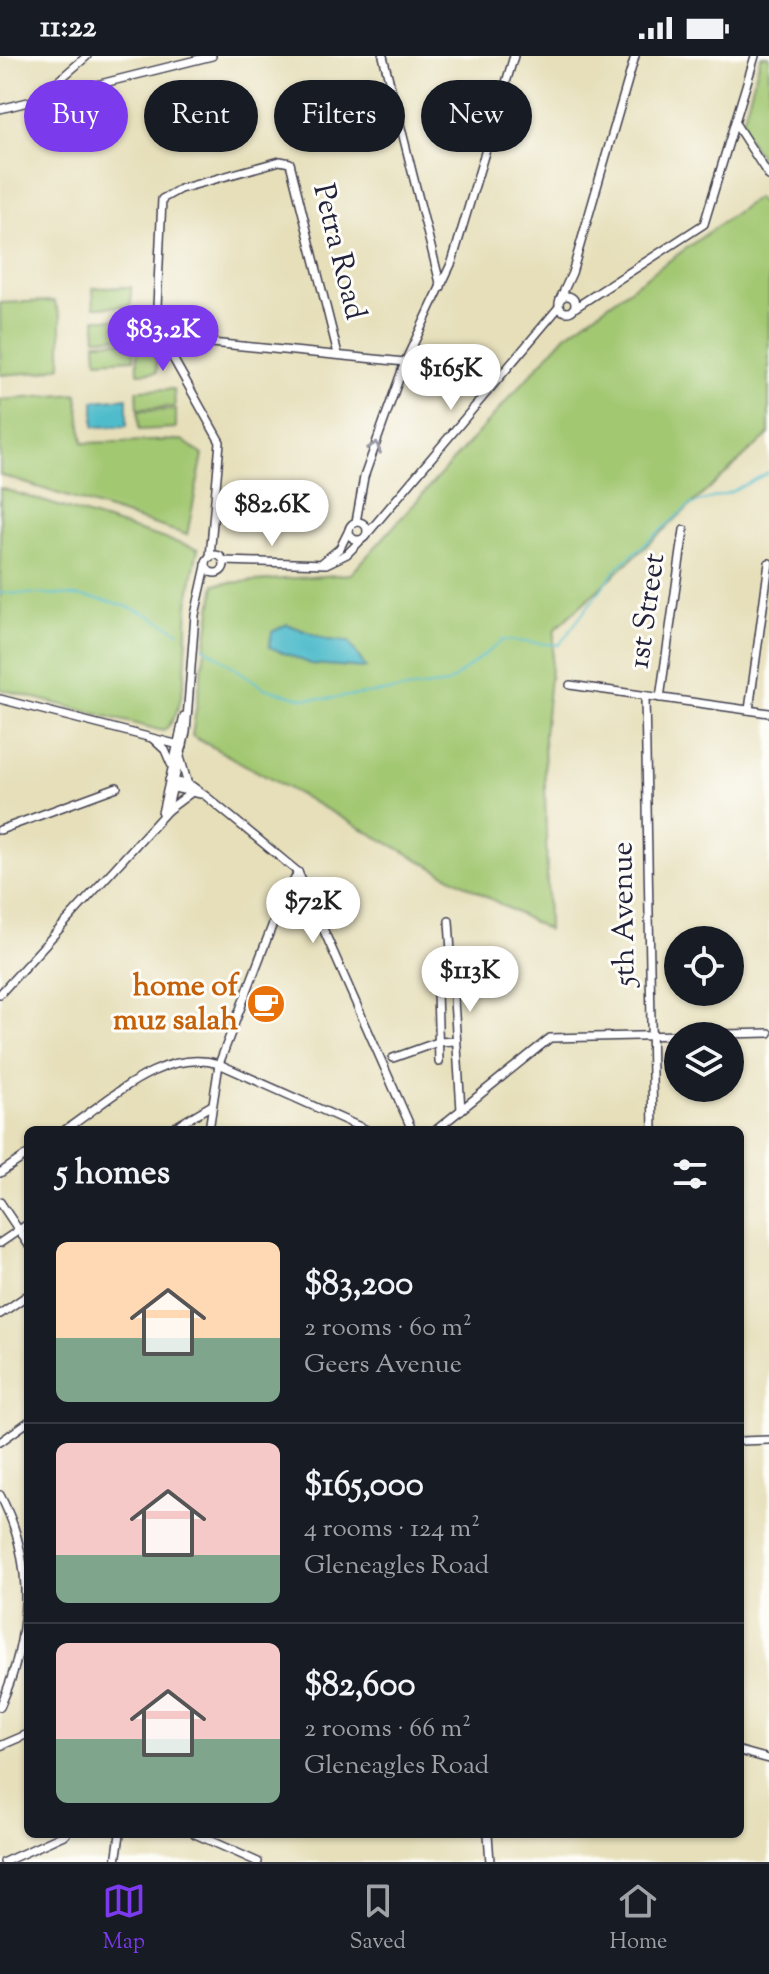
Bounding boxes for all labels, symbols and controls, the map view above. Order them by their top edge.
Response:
text: 11:22 [40,7,96,50]
chip: Buy [24,80,128,152]
chip: Rent [144,80,258,152]
chip: Filters [274,80,405,152]
chip: New [421,80,532,152]
street label: Petra Road [300,180,376,325]
pin: $83.2K [98,305,228,373]
text: $83.2K [126,312,200,349]
pin: $165K [395,344,507,412]
text: $165K [419,351,483,388]
one-way arrow [365,441,381,455]
pin: $82.6K [207,480,337,548]
text: $82.6K [234,487,310,524]
street label: 1st Street [619,551,677,671]
street label: 5th Avenue [602,841,648,989]
pin: $72K [266,877,360,945]
text: $72K [284,884,342,921]
map controls [664,926,744,1102]
button: locate [664,926,744,1006]
pin: $113K [414,946,526,1014]
text: $113K [440,953,500,990]
place label: home of muz salah [113,966,240,1043]
cafe icon: home of muz salah [245,983,287,1025]
button: layers [664,1022,744,1102]
text: 5 homes [56,1150,170,1199]
icon: filters [668,1152,712,1196]
text: $83,200 [304,1261,413,1310]
icon: home [120,1274,216,1370]
text: 2 rooms · 60 m² [304,1310,472,1347]
text: Geers Avenue [304,1347,462,1384]
text: $165,000 [304,1462,424,1511]
icon: home [120,1475,216,1571]
text: 4 rooms · 124 m² [304,1511,480,1548]
text: Gleneagles Road [304,1548,489,1585]
text: $82,600 [304,1662,415,1711]
icon: home [120,1675,216,1771]
text: 2 rooms · 66 m² [304,1711,471,1748]
text: Gleneagles Road [304,1748,489,1785]
tab: Map [102,1879,146,1959]
tab: Saved [349,1879,406,1959]
tab: Home [610,1879,667,1959]

